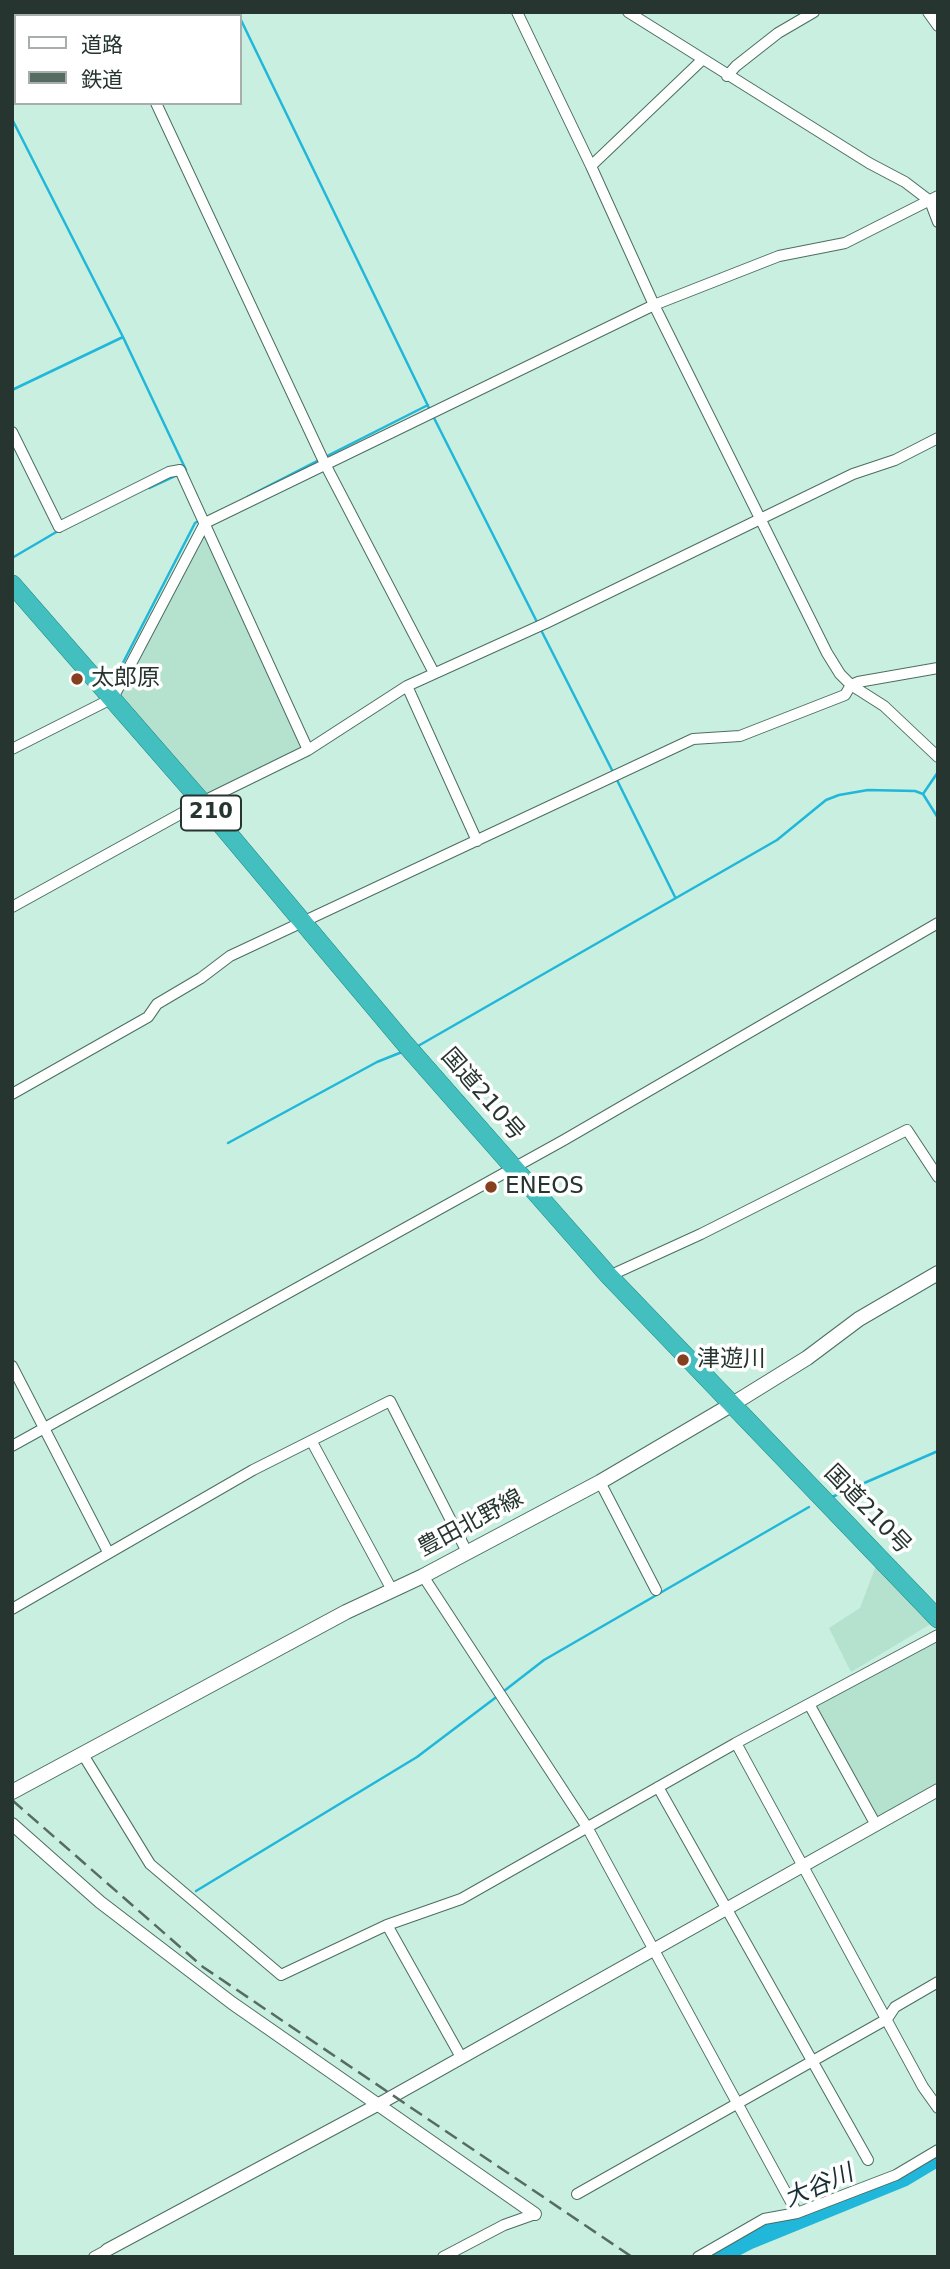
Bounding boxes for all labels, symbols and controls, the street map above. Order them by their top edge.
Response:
legend [14,14,242,105]
text: 道路 [81,33,123,57]
text: 鉄道 [81,68,123,92]
place label: 太郎原 [91,665,160,693]
marker: 太郎原 [69,671,85,687]
road number: 210 [181,796,241,830]
street label: 国道210号 [435,1043,529,1147]
place label: ENEOS [505,1173,584,1201]
marker: ENEOS [483,1179,499,1195]
place label: 津遊川 [697,1346,766,1374]
marker: 津遊川 [675,1352,691,1368]
street label: 国道210号 [818,1460,916,1560]
street label: 豊田北野線 [414,1485,528,1563]
water label: 大谷川 [780,2160,858,2214]

